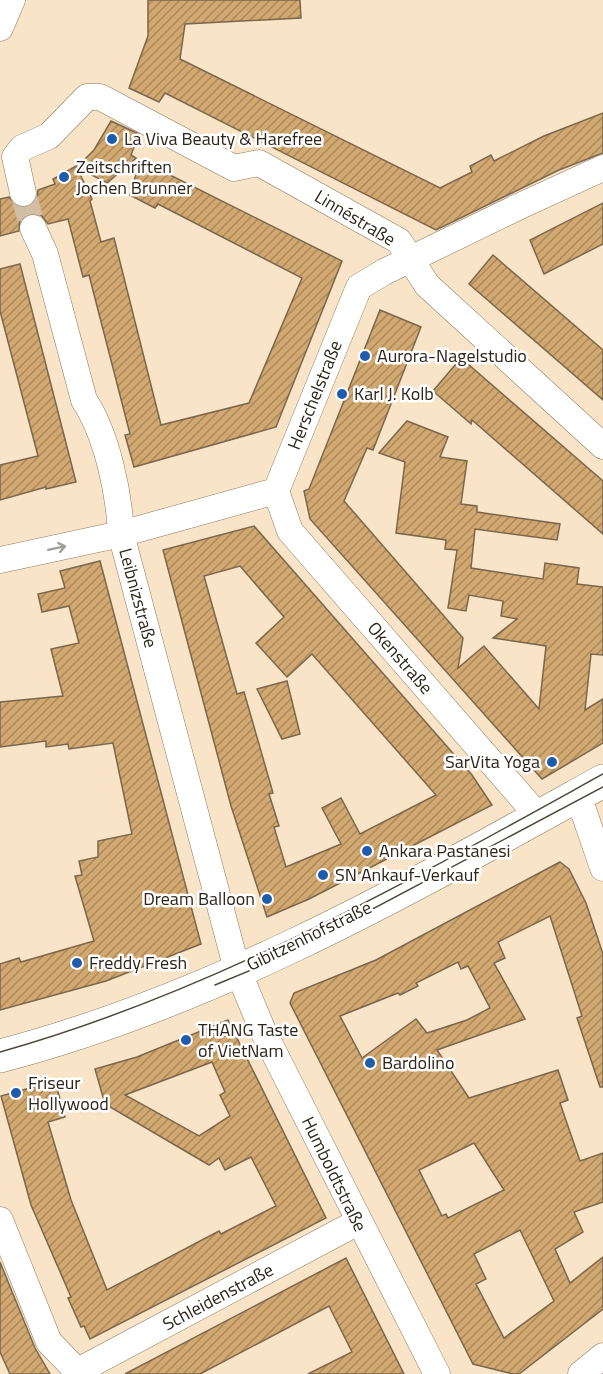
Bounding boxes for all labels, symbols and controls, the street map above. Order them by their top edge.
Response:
place label: La Viva Beauty & Harefree [124,125,322,152]
marker: La Viva Beauty & Harefree [105,132,119,146]
place label: Zeitschriften Jochen Brunner [76,153,192,201]
marker: Zeitschriften Jochen Brunner [57,170,71,184]
street label: Linnéstraße [310,183,401,252]
street label: Herschelstraße [280,336,349,454]
place label: Aurora-Nagelstudio [377,342,527,369]
marker: Aurora-Nagelstudio [358,349,372,363]
place label: Karl J. Kolb [354,380,434,407]
marker: Karl J. Kolb [335,387,349,401]
one-way arrow [47,542,66,553]
street label: Leibnizstraße [112,545,165,651]
street label: Okenstraße [361,615,440,700]
place label: SarVita Yoga [445,748,540,775]
marker: SarVita Yoga [545,755,559,769]
place label: Ankara Pastanesi [379,837,511,864]
marker: Ankara Pastanesi [360,844,374,858]
place label: SN Ankauf-Verkauf [335,861,479,888]
marker: SN Ankauf-Verkauf [316,868,330,882]
place label: Dream Balloon [143,885,255,912]
marker: Dream Balloon [260,892,274,906]
street label: Gibitzenhofstraße [242,894,376,978]
place label: Freddy Fresh [89,949,187,976]
marker: Freddy Fresh [70,956,84,970]
place label: THANG Taste of VietNam [198,1016,298,1064]
marker: THANG Taste of VietNam [179,1033,193,1047]
place label: Bardolino [382,1049,454,1076]
marker: Bardolino [363,1056,377,1070]
place label: Friseur Hollywood [28,1069,109,1117]
marker: Friseur Hollywood [9,1086,23,1100]
street label: Humboldtstraße [295,1112,374,1236]
street label: Schleidenstraße [158,1256,278,1337]

